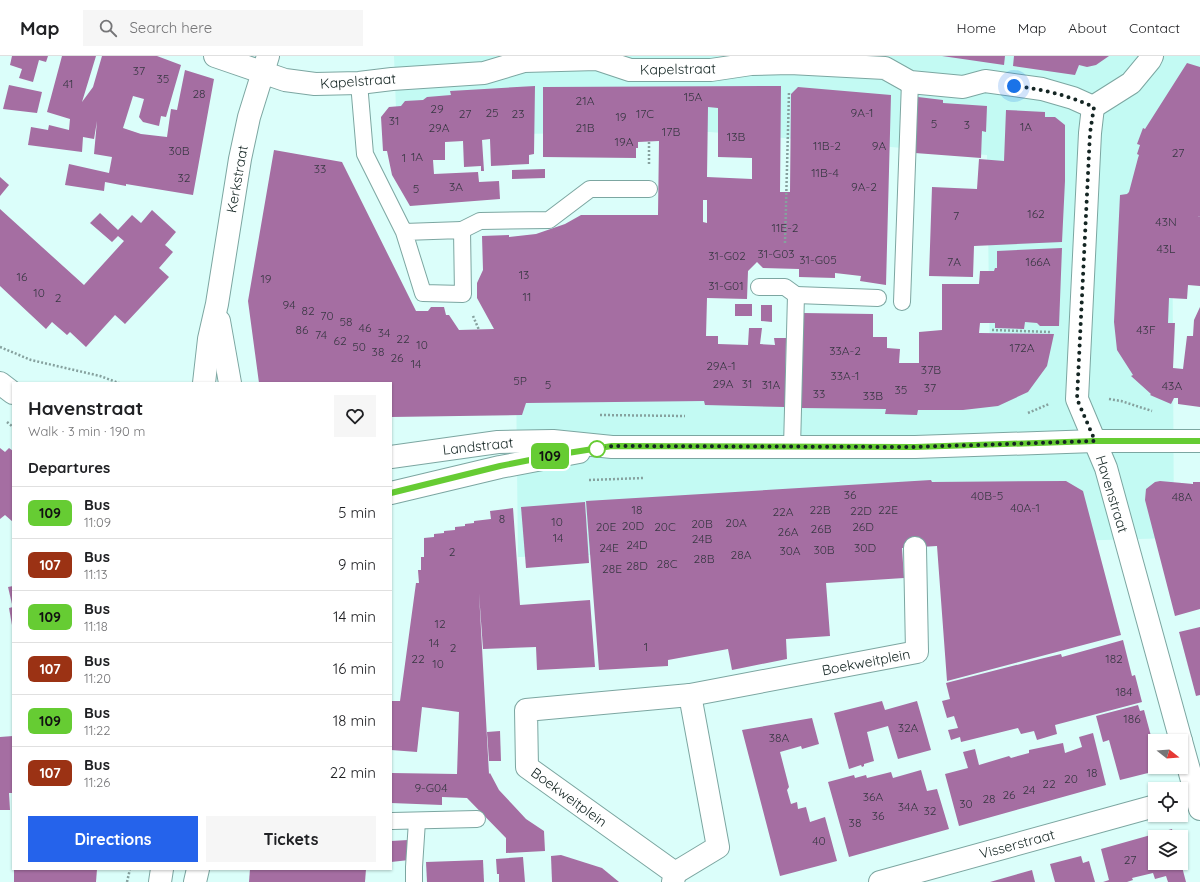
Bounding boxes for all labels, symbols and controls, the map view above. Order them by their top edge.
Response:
search box [83,10,363,46]
text: Map [20,16,59,40]
icon: search [97,17,119,39]
text: Search here [129,18,212,37]
text: Home [957,19,996,37]
text: Map [1018,19,1046,37]
text: About [1068,19,1107,37]
text: Contact [1129,19,1180,37]
street label: Kapelstraat [640,59,716,79]
house number: 37 [133,63,145,78]
street label: Kapelstraat [319,69,397,93]
house number: 35 [157,71,169,86]
house number: 41 [63,76,73,91]
your location [1004,76,1024,96]
house number: 28 [192,86,206,101]
house number: 15A [684,89,703,104]
house number: 21A [576,93,595,108]
house number: 29 [430,101,444,116]
house number: 25 [485,105,499,120]
house number: 9A-1 [850,105,874,120]
house number: 27 [459,106,471,121]
house number: 23 [512,106,524,121]
house number: 17C [636,106,654,121]
house number: 19 [615,109,627,124]
house number: 31 [389,113,399,128]
house number: 5 [931,116,937,131]
house number: 3 [964,117,970,132]
house number: 1A [1020,119,1032,134]
house number: 29A [428,120,450,135]
house number: 21B [576,120,595,135]
house number: 17B [662,124,680,139]
house number: 13B [727,129,745,144]
house number: 19A [615,134,634,149]
house number: 11B-2 [813,138,841,153]
house number: 9A [872,138,886,153]
house number: 30B [168,143,190,158]
street label: Kerkstraat [222,144,252,214]
house number: 27 [1172,145,1184,160]
house number: 1A [411,149,423,164]
house number: 1 [402,150,406,165]
house number: 33 [314,161,326,176]
house number: 11B-4 [811,165,839,180]
house number: 32 [178,170,191,185]
house number: 3A [449,179,463,194]
house number: 9A-2 [851,179,877,194]
house number: 5 [413,181,419,196]
house number: 162 [1027,206,1045,221]
house number: 7 [953,208,959,223]
house number: 43N [1155,214,1177,229]
house number: 11E-2 [771,220,799,235]
house number: 43L [1157,241,1176,256]
house number: 31-G03 [757,246,795,261]
house number: 31-G02 [708,248,746,263]
house number: 31-G05 [799,252,837,267]
house number: 7A [947,254,961,269]
house number: 166A [1025,254,1051,269]
house number: 13 [519,267,529,282]
house number: 16 [17,269,28,284]
house number: 19 [260,271,272,286]
house number: 31-G01 [708,278,744,293]
house number: 10 [33,285,45,300]
house number: 11 [523,289,531,304]
house number: 2 [55,290,62,305]
house number: 94 [282,297,296,312]
house number: 82 [301,303,315,318]
house number: 70 [320,308,334,323]
house number: 58 [339,314,353,329]
house number: 46 [359,320,372,335]
house number: 86 [296,322,309,337]
house number: 43F [1136,322,1156,337]
house number: 34 [378,325,390,340]
house number: 74 [315,327,327,342]
house number: 22 [396,331,410,346]
house number: 62 [333,333,347,348]
house number: 10 [416,337,428,352]
house number: 50 [352,339,366,354]
house number: 172A [1009,340,1035,355]
house number: 33A-2 [829,343,861,358]
house number: 38 [372,344,384,359]
house number: 26 [390,350,404,365]
house number: 14 [411,356,421,371]
house number: 29A-1 [706,358,736,373]
house number: 37B [921,362,941,377]
house number: 33A-1 [831,368,859,383]
house number: 5P [513,373,527,388]
house number: 29A [712,376,734,391]
house number: 31 [742,376,752,391]
house number: 5 [545,377,551,392]
house number: 31A [762,377,780,392]
house number: 43A [1162,378,1182,393]
house number: 37 [924,380,936,395]
house number: 35 [895,382,907,397]
house number: 33 [813,386,825,401]
house number: 33B [863,388,883,403]
button: heart [334,395,376,437]
text: Havenstraat [28,396,143,420]
text: Walk · 3 min · 190 m [28,423,145,439]
street label: Landstraat [442,433,514,459]
unlabelled marker [588,440,606,458]
line badge: 109 [527,443,573,469]
text: 109 [539,447,561,465]
street label: Havenstraat [1092,453,1132,535]
text: Departures [28,458,110,477]
house number: 36 [844,487,857,502]
house number: 40B-5 [971,488,1003,503]
house number: 48A [1172,489,1193,504]
text: Bus [84,495,110,514]
house number: 40A-1 [1010,500,1040,515]
house number: 18 [632,502,642,517]
house number: 22B [809,502,831,517]
house number: 22E [878,502,898,517]
text: 5 min [338,503,376,522]
house number: 22D [850,503,872,518]
text: 109 [39,504,61,522]
house number: 22A [772,504,794,519]
house number: 8 [499,511,505,526]
text: 11:09 [84,514,111,530]
house number: 10 [551,514,563,529]
house number: 20A [725,515,747,530]
house number: 20B [691,516,713,531]
house number: 20D [622,518,645,533]
house number: 20E [596,519,616,534]
house number: 20C [654,519,676,534]
house number: 26D [852,519,874,534]
house number: 26B [811,521,832,536]
house number: 26A [778,524,799,539]
house number: 14 [553,530,563,545]
house number: 24B [692,531,712,546]
house number: 24D [626,537,648,552]
house number: 24E [599,540,619,555]
house number: 30D [854,540,876,555]
house number: 30B [813,542,835,557]
house number: 30A [779,543,801,558]
house number: 2 [449,544,456,559]
text: Bus [84,547,110,566]
house number: 28A [731,547,752,562]
house number: 28B [694,551,715,566]
text: 9 min [338,555,376,574]
text: 107 [39,556,61,574]
house number: 28C [657,556,678,571]
house number: 28D [626,558,648,573]
house number: 28E [602,561,622,576]
text: 11:13 [84,566,108,582]
text: Bus [84,599,110,618]
text: 14 min [333,607,376,626]
text: 109 [39,608,61,626]
house number: 12 [434,616,446,631]
text: 11:18 [84,618,108,634]
house number: 14 [429,635,439,650]
house number: 1 [644,639,648,654]
house number: 2 [450,640,457,655]
street label: Boekweitplein [820,645,912,679]
text: Bus [84,651,110,670]
house number: 22 [411,651,425,666]
house number: 182 [1105,651,1123,666]
house number: 10 [432,656,444,671]
text: 16 min [333,659,376,678]
text: 107 [39,660,61,678]
text: 11:20 [84,670,111,686]
house number: 184 [1115,684,1133,699]
text: Bus [84,703,110,722]
text: 18 min [333,711,376,730]
house number: 186 [1123,711,1141,726]
text: 109 [39,712,61,730]
house number: 32A [898,720,919,735]
text: 11:22 [84,722,110,738]
house number: 38A [769,730,789,745]
north arrow [1148,734,1188,774]
map controls [1148,734,1188,870]
text: Bus [84,755,110,774]
text: 22 min [330,763,376,782]
street label: Boekweitplein [527,763,611,831]
text: 107 [39,764,61,782]
house number: 18 [1087,765,1097,780]
house number: 20 [1064,771,1078,786]
text: 11:26 [84,774,110,790]
house number: 22 [1042,776,1056,791]
house number: 9-G04 [414,780,448,795]
house number: 24 [1023,782,1035,797]
button: locate [1148,782,1188,822]
house number: 26 [1002,787,1016,802]
house number: 36A [863,789,883,804]
house number: 28 [982,791,996,806]
house number: 30 [959,796,973,811]
house number: 34A [898,799,918,814]
house number: 32 [924,803,937,818]
house number: 36 [872,808,885,823]
house number: 38 [849,815,861,830]
button: Directions [28,816,198,862]
button: Tickets [206,816,376,862]
street label: Visserstraat [977,825,1057,863]
button: layers [1148,830,1188,870]
house number: 40 [812,833,826,848]
house number: 27 [1124,852,1136,867]

